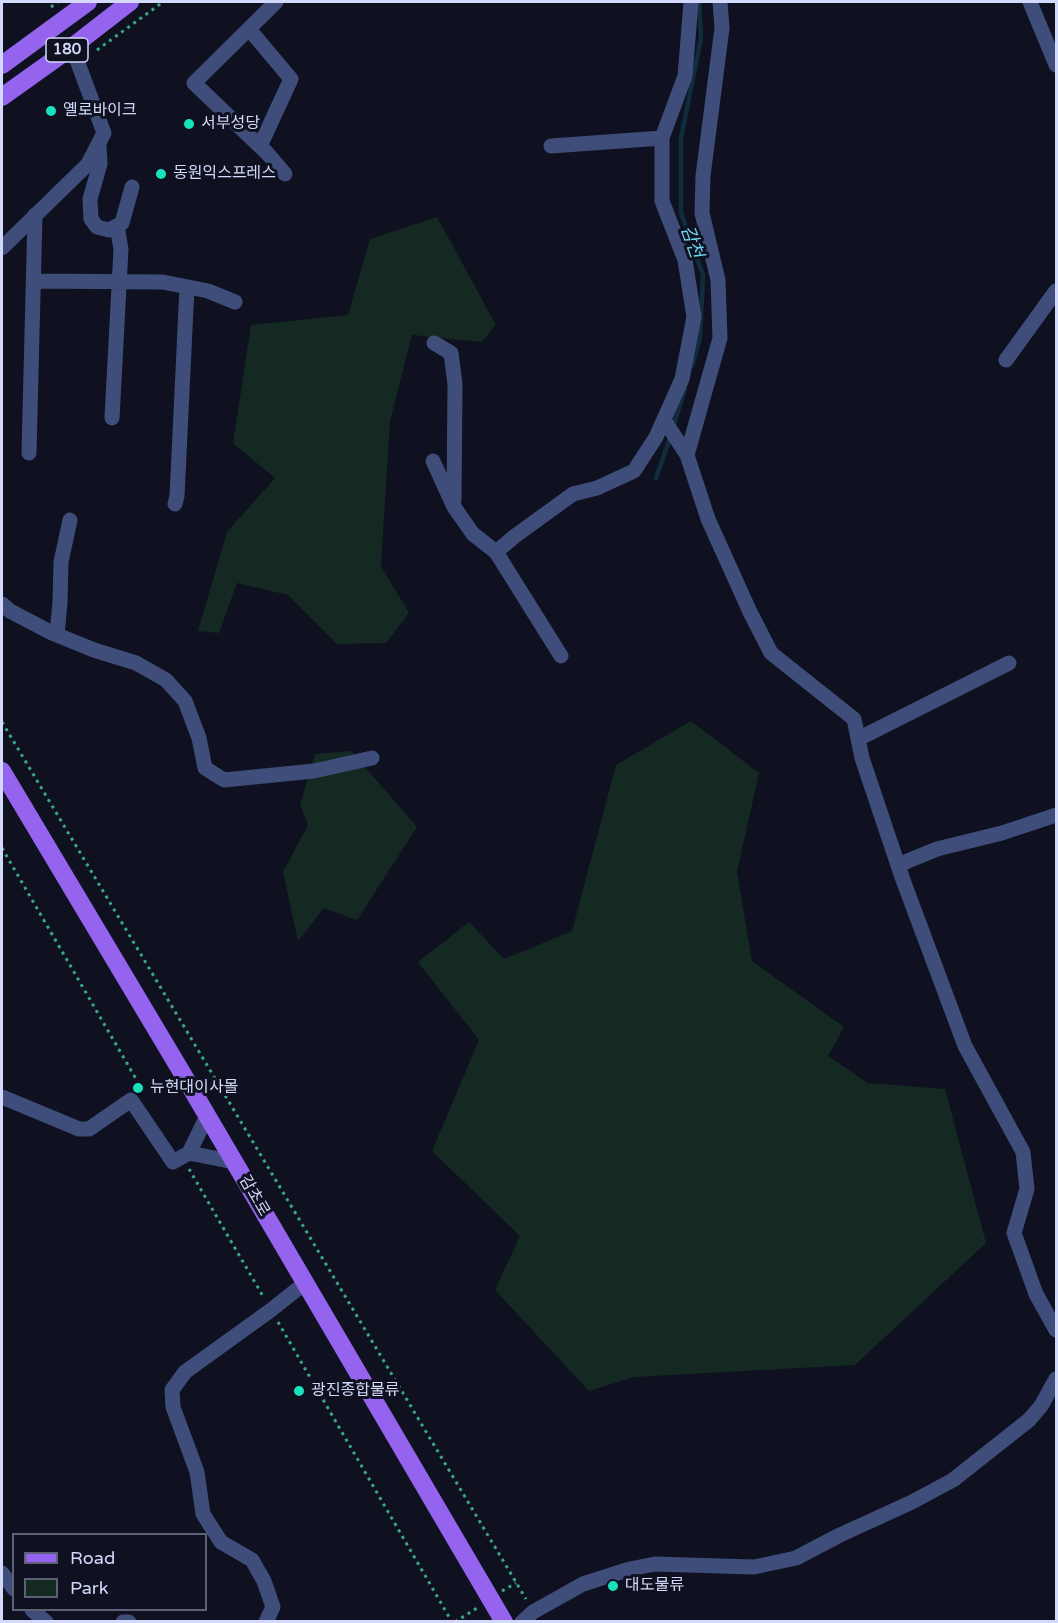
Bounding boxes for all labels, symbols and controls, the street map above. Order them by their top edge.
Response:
road number: 180 [46,38,88,62]
place label: 옐로바이크 [63,101,137,121]
marker: 옐로바이크 [44,104,58,118]
place label: 서부성당 [201,114,260,134]
marker: 서부성당 [182,117,196,131]
place label: 동원익스프레스 [173,164,276,184]
marker: 동원익스프레스 [154,167,168,181]
water label: 감천 [675,223,707,261]
place label: 뉴현대이사몰 [150,1078,238,1098]
marker: 뉴현대이사몰 [131,1081,145,1095]
street label: 감초로 [235,1172,273,1220]
place label: 광진종합물류 [311,1381,399,1401]
marker: 광진종합물류 [292,1384,306,1398]
legend [12,1533,207,1611]
text: Road [70,1547,115,1569]
place label: 대도물류 [625,1576,684,1596]
text: Park [70,1577,108,1599]
marker: 대도물류 [606,1579,620,1593]

